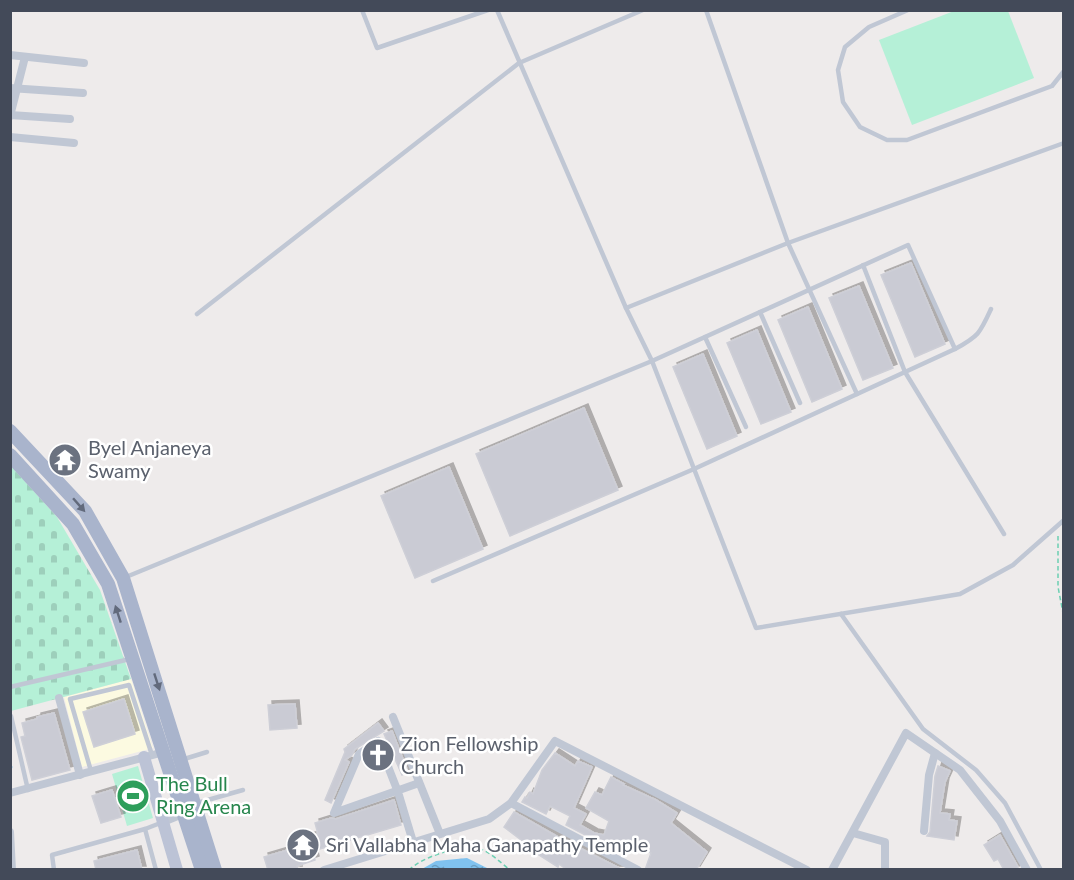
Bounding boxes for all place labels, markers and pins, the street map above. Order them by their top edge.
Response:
place label: Byel Anjaneya Swamy [88,435,211,482]
temple icon: Byel Anjaneya Swamy [47,442,83,478]
place label: Zion Fellowship Church [401,731,539,778]
church icon: Zion Fellowship Church [360,737,396,773]
place label: The Bull Ring Arena [156,771,251,818]
sports icon: The Bull Ring Arena [115,778,151,814]
temple icon: Sri Vallabha Maha Ganapathy Temple [285,827,321,863]
place label: Sri Vallabha Maha Ganapathy Temple [326,832,648,856]

